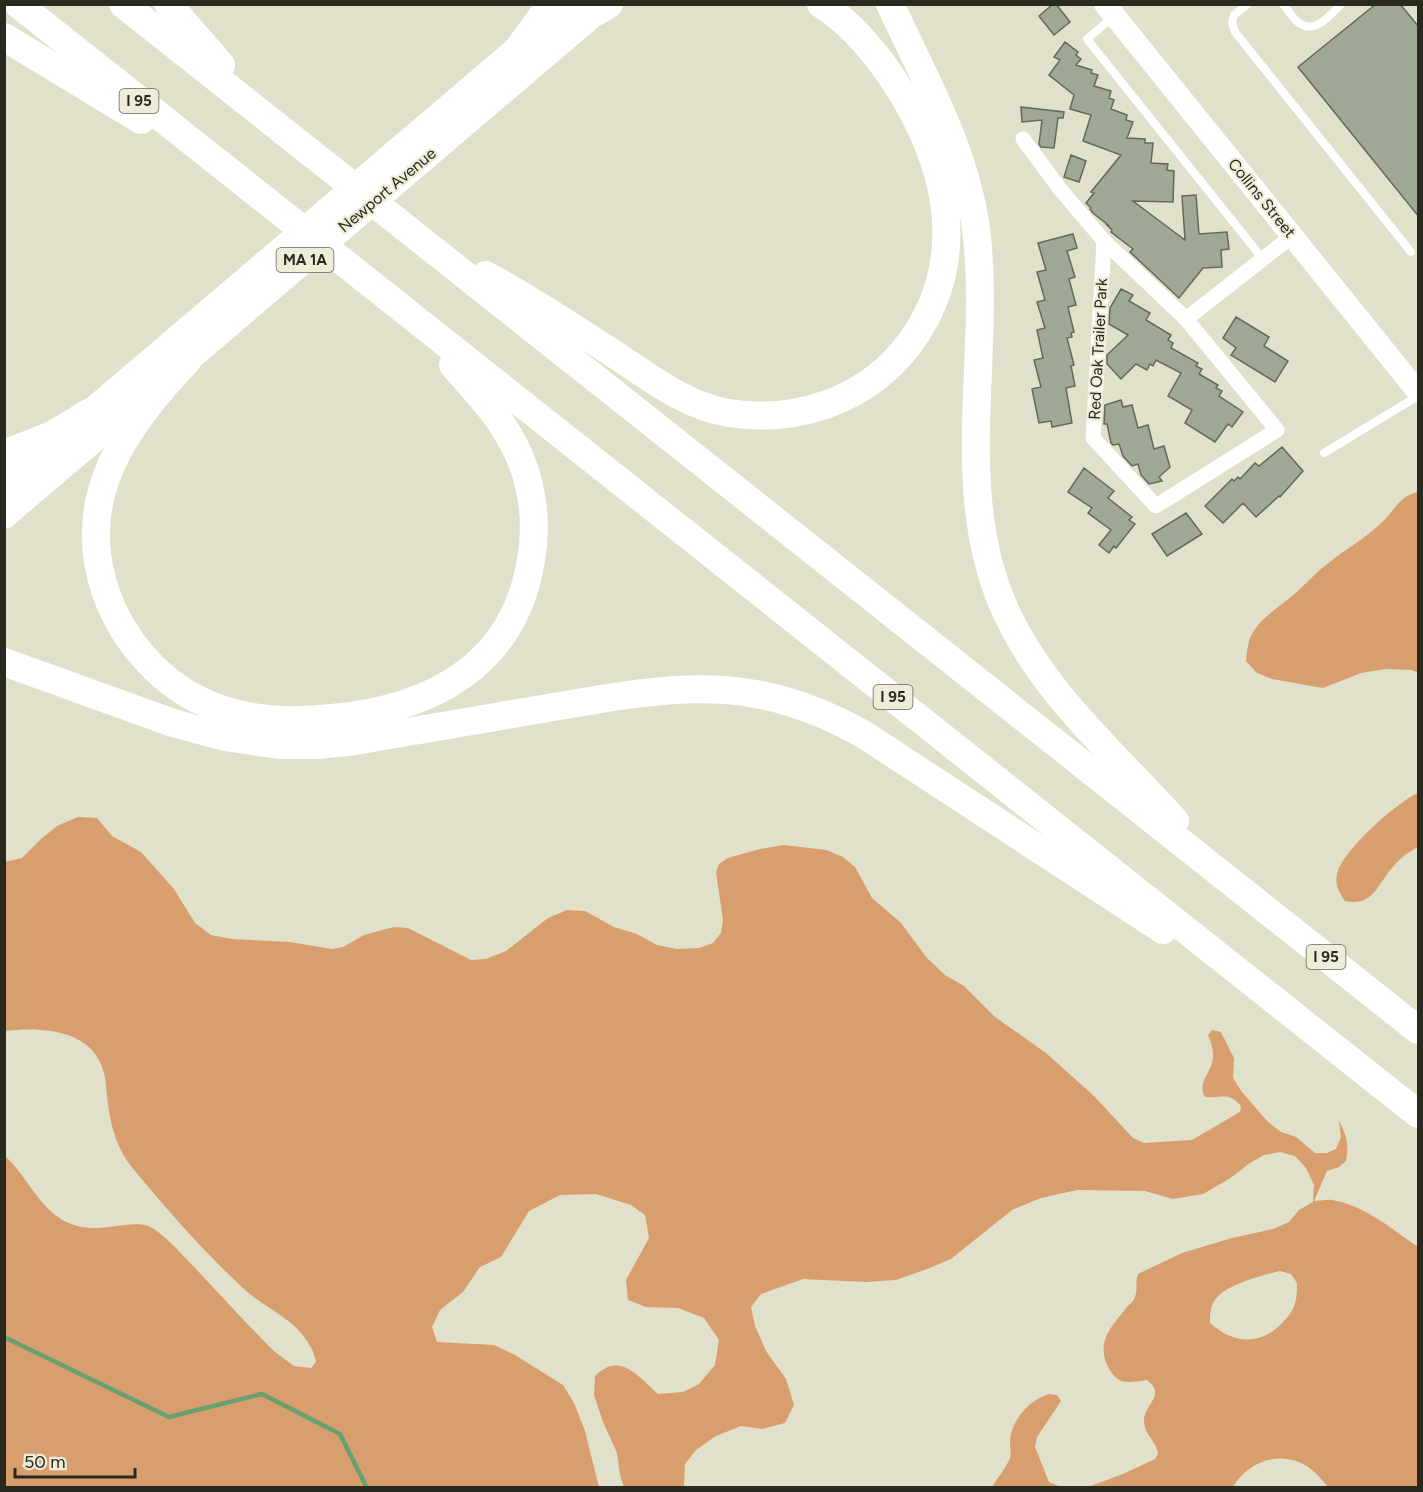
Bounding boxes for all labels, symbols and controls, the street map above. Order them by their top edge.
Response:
road number: I 95 [120,89,158,113]
street label: Newport Avenue [334,143,440,236]
street label: Collins Street [1224,154,1300,242]
road number: MA 1A [276,248,334,272]
street label: Red Oak Trailer Park [1085,277,1111,420]
road number: I 95 [874,685,912,709]
road number: I 95 [1306,945,1346,969]
scale bar [15,1441,135,1479]
text: 50 m [24,1451,66,1473]

